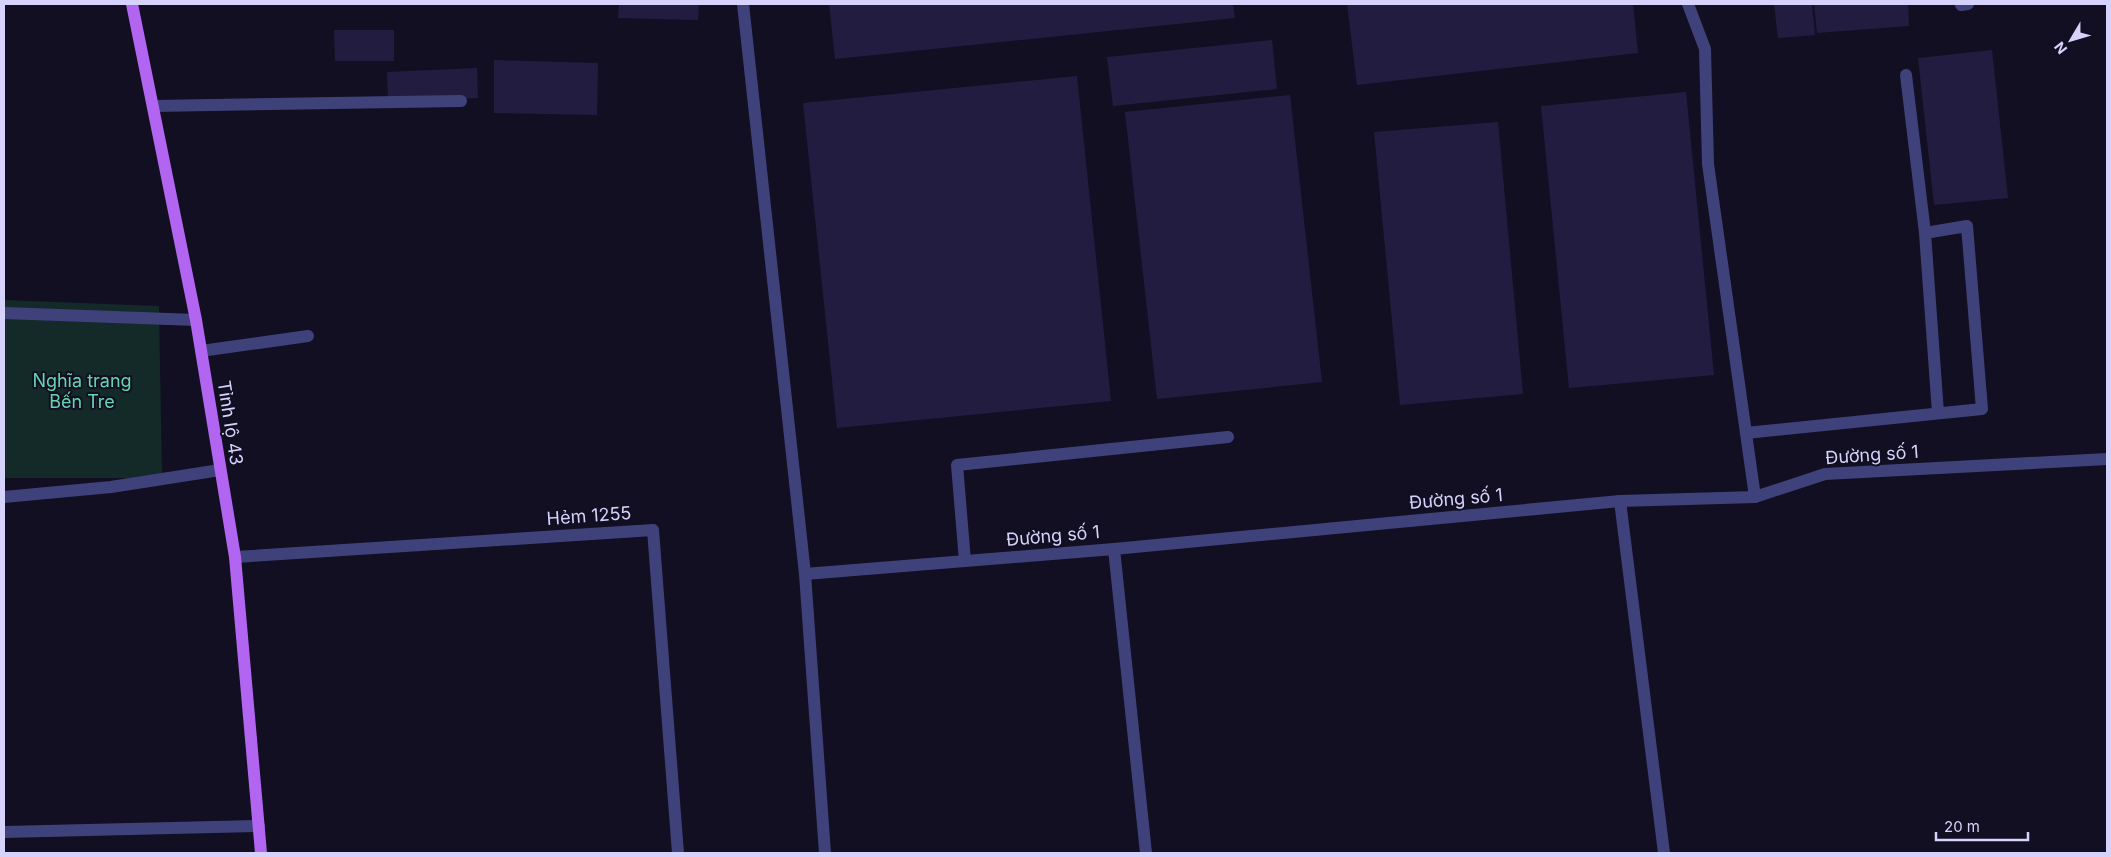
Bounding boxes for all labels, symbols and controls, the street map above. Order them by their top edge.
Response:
north arrow [2046,15,2096,65]
text: N [2050,39,2070,58]
park label: Nghĩa trang Bến Tre [32,370,132,412]
street label: Tỉnh lộ 43 [213,379,248,467]
street label: Đường số 1 [1825,441,1919,468]
street label: Đường số 1 [1408,484,1504,513]
street label: Hẻm 1255 [546,502,632,529]
street label: Đường số 1 [1005,521,1101,550]
scale bar [1936,810,2028,842]
text: 20 m [1944,817,1980,836]

